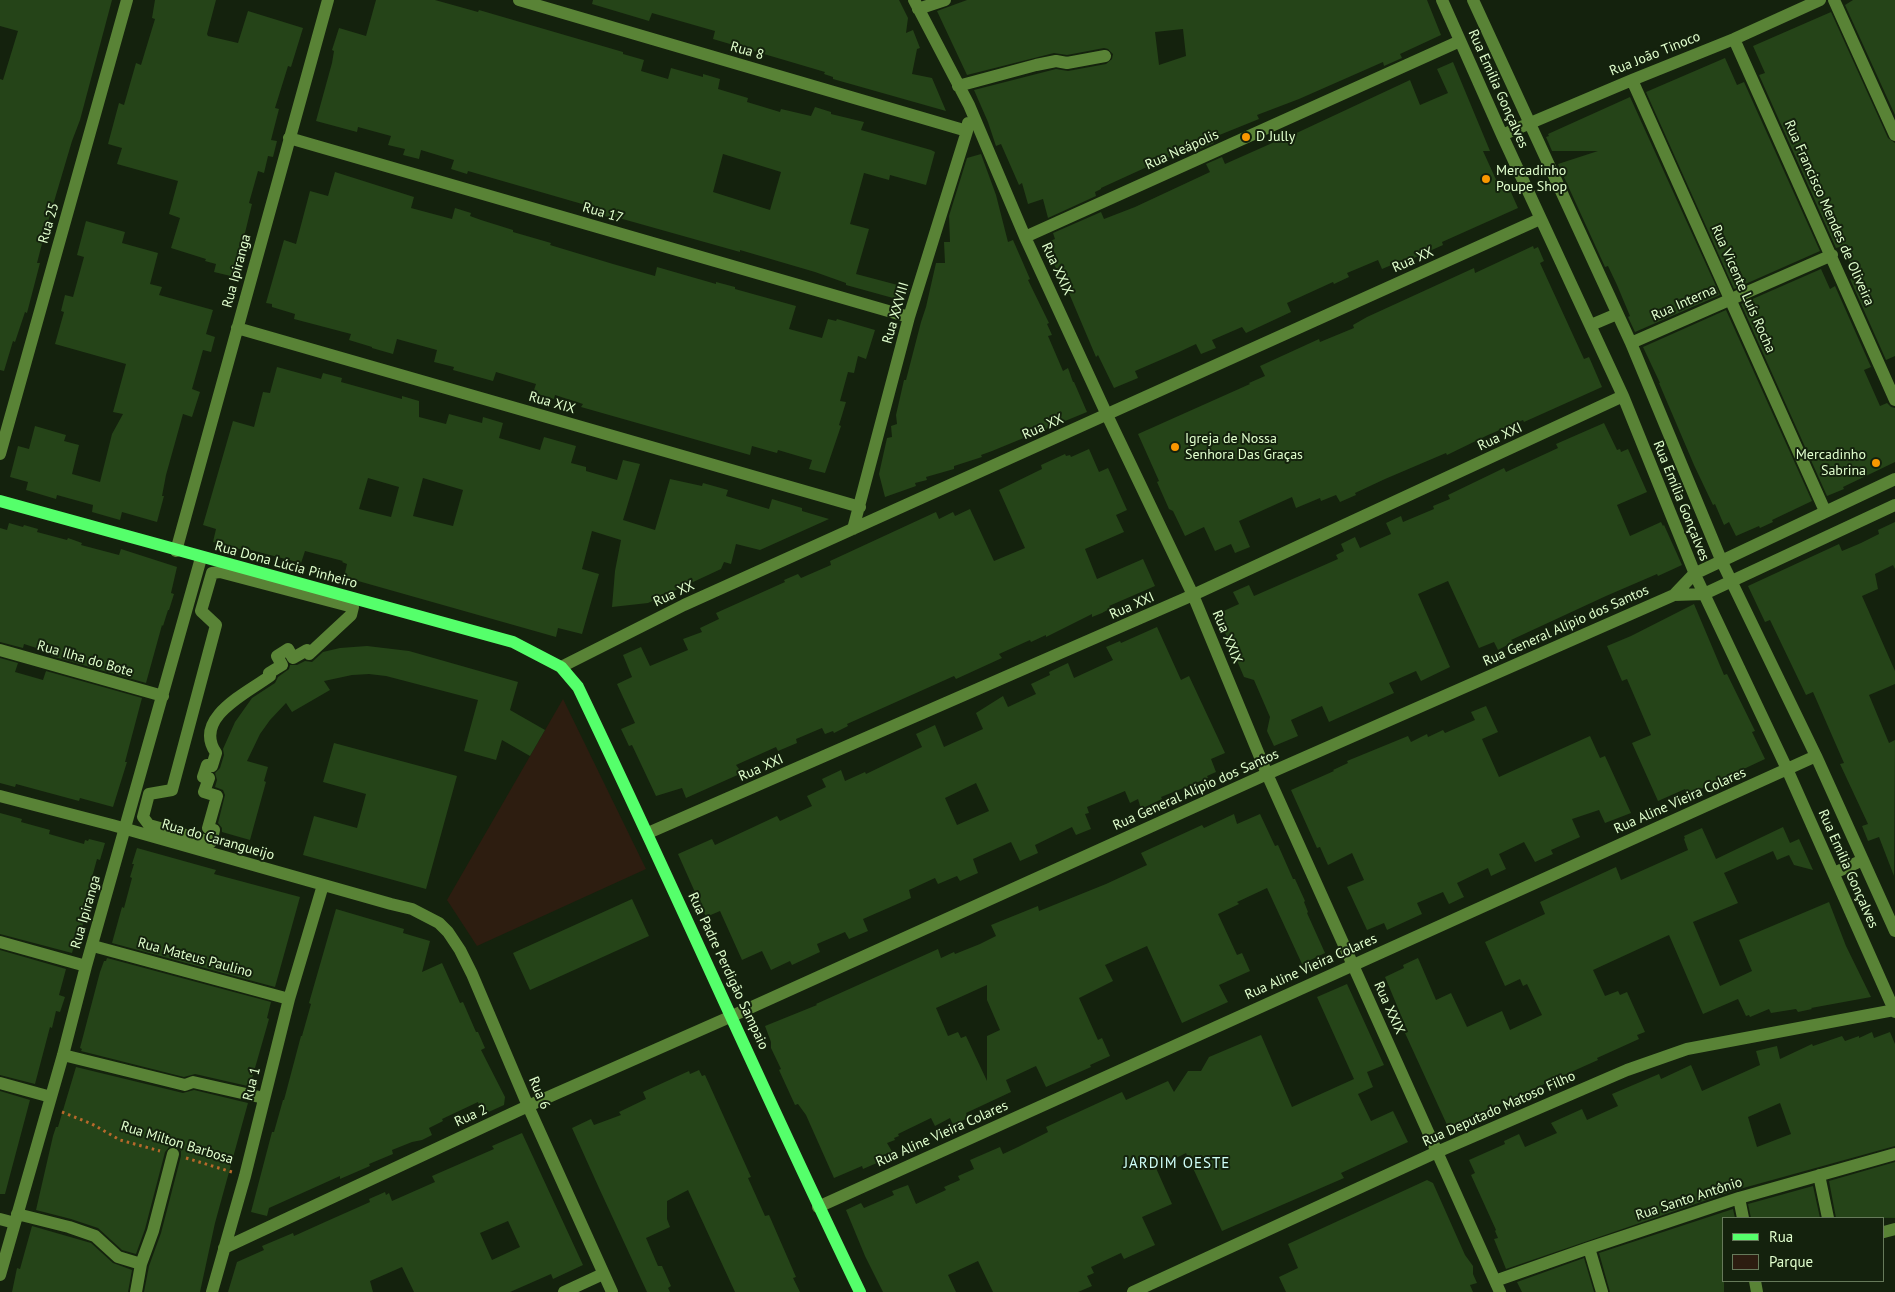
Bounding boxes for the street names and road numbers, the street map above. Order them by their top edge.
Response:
street label: Rua Emília Gonçalves [1464,27,1532,151]
street label: Rua João Tinoco [1607,28,1703,80]
street label: Rua 8 [728,38,766,64]
street label: Rua Francisco Mendes de Oliveira [1780,118,1878,308]
street label: Rua Neápolis [1143,126,1221,174]
street label: Rua 17 [581,199,625,227]
street label: Rua 25 [35,201,63,245]
street label: Rua Vicente Luís Rocha [1707,222,1779,356]
street label: Rua Ipiranga [219,232,255,310]
street label: Rua XXIX [1038,240,1076,298]
street label: Rua XX [1390,244,1436,276]
street label: Rua XXVIII [879,280,913,346]
street label: Rua Interna [1649,281,1719,325]
street label: Rua XIX [527,388,577,418]
street label: Rua XX [1020,411,1066,443]
street label: Rua XXI [1475,419,1525,455]
street label: Rua Emília Gonçalves [1649,438,1713,564]
street label: Rua Dona Lúcia Pinheiro [213,538,359,592]
street label: Rua XX [651,577,697,611]
street label: Rua General Alípio dos Santos [1481,582,1651,670]
street label: Rua XXI [1107,589,1157,623]
street label: Rua XXIX [1208,608,1246,666]
street label: Rua Ilha do Bote [35,637,135,681]
street label: Rua General Alípio dos Santos [1111,746,1281,834]
street label: Rua XXI [736,751,786,785]
street label: Rua Aline Vieira Colares [1611,764,1749,838]
street label: Rua Emília Gonçalves [1814,807,1882,931]
street label: Rua do Carangueijo [160,816,276,864]
street label: Rua Ipiranga [68,873,104,951]
street label: Rua Padre Perdigão Sampaio [684,890,772,1052]
street label: Rua Aline Vieira Colares [1242,930,1380,1004]
street label: Rua Mateus Paulino [136,935,254,981]
street label: Rua XXIX [1370,979,1408,1037]
street label: Rua 1 [240,1065,264,1103]
street label: Rua Deputado Matoso Filho [1420,1068,1578,1150]
street label: Rua 6 [525,1074,553,1112]
street label: Rua Aline Vieira Colares [873,1097,1011,1171]
street label: Rua 2 [452,1101,490,1131]
street label: Rua Milton Barbosa [119,1118,235,1168]
street label: Rua Santo Antônio [1634,1174,1744,1224]

